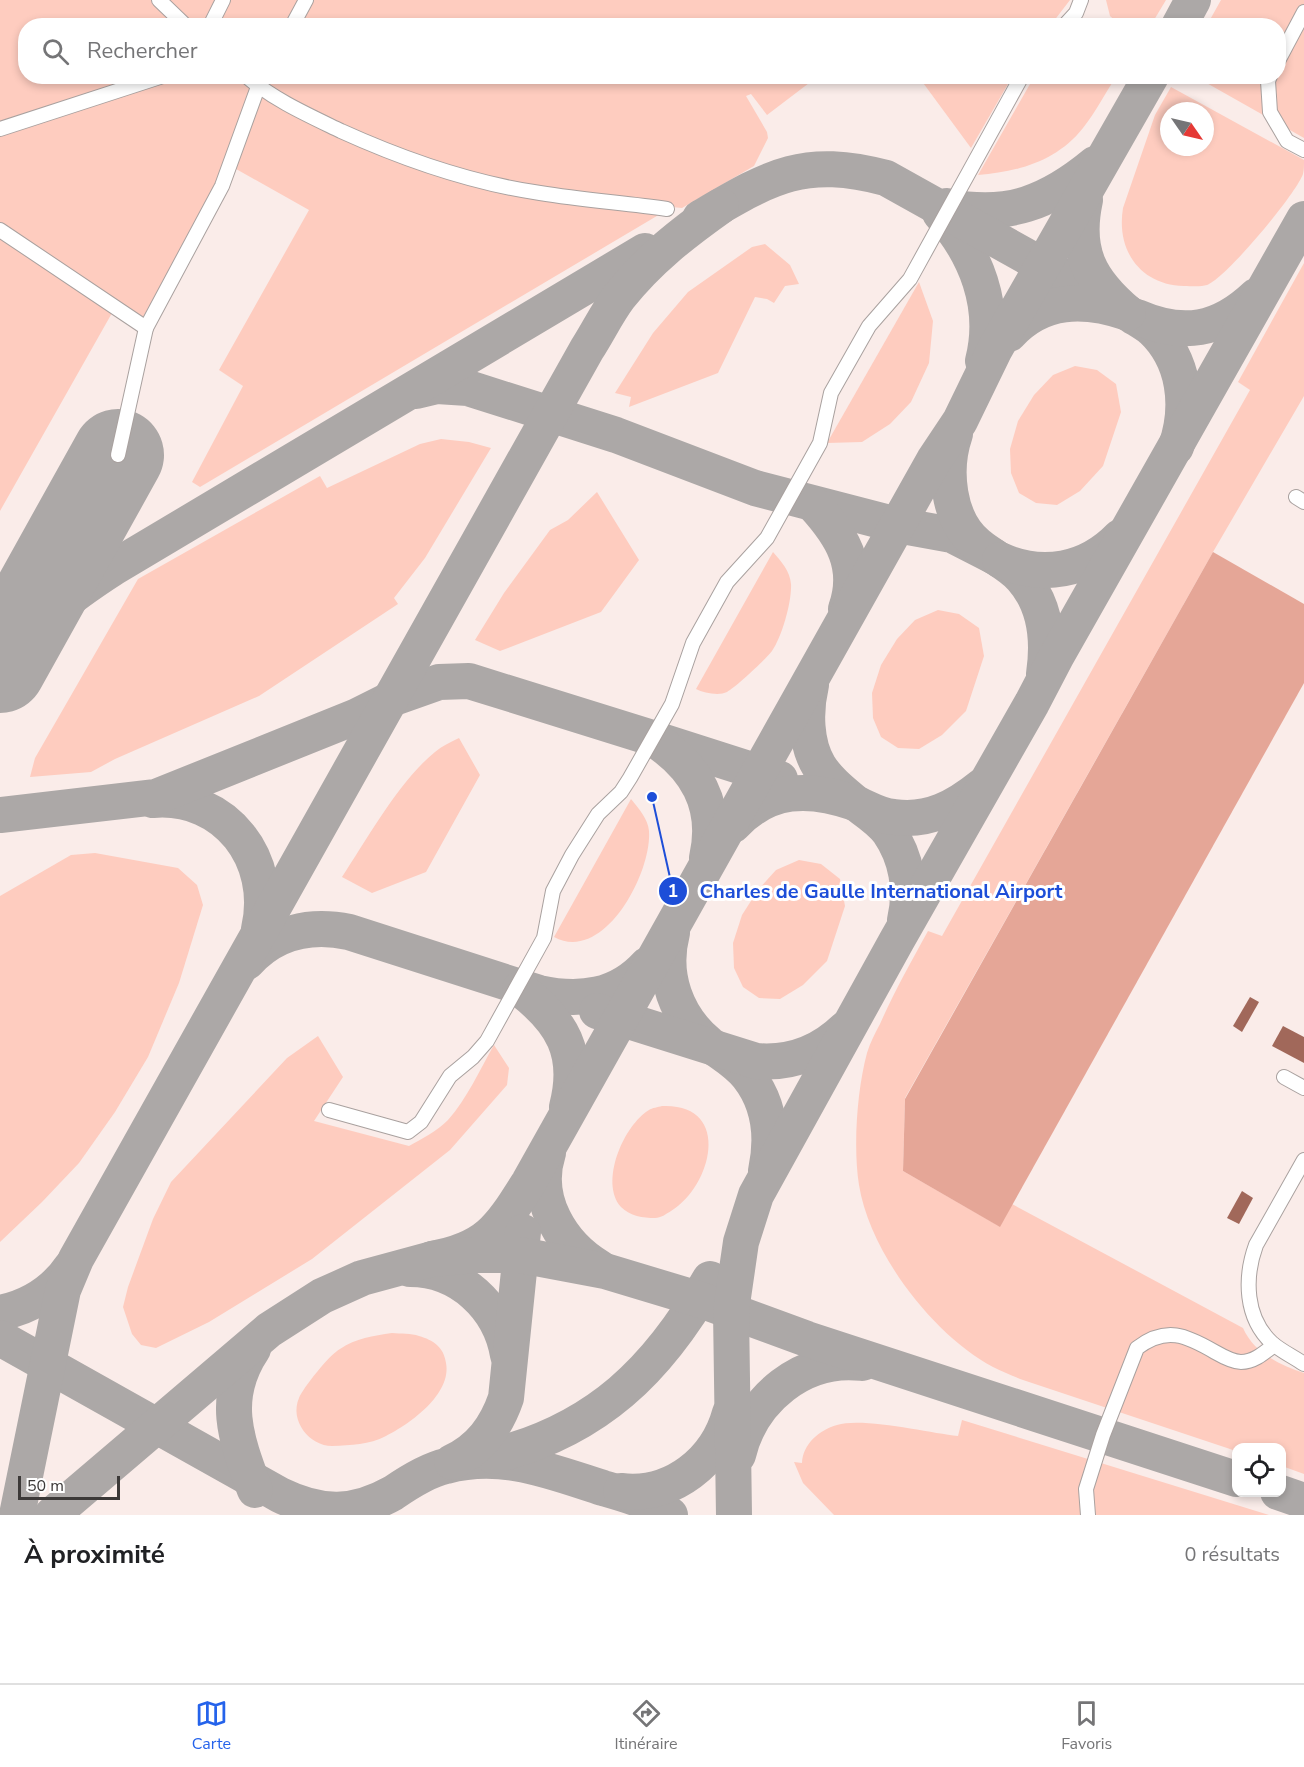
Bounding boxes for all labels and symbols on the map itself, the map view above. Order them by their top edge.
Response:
north arrow [1160,102,1214,156]
callout: Charles de Gaulle International Airport [658,872,1075,910]
text: Charles de Gaulle International Airport [699,878,1063,905]
text: 1 [668,879,678,903]
scale bar [18,1473,120,1500]

